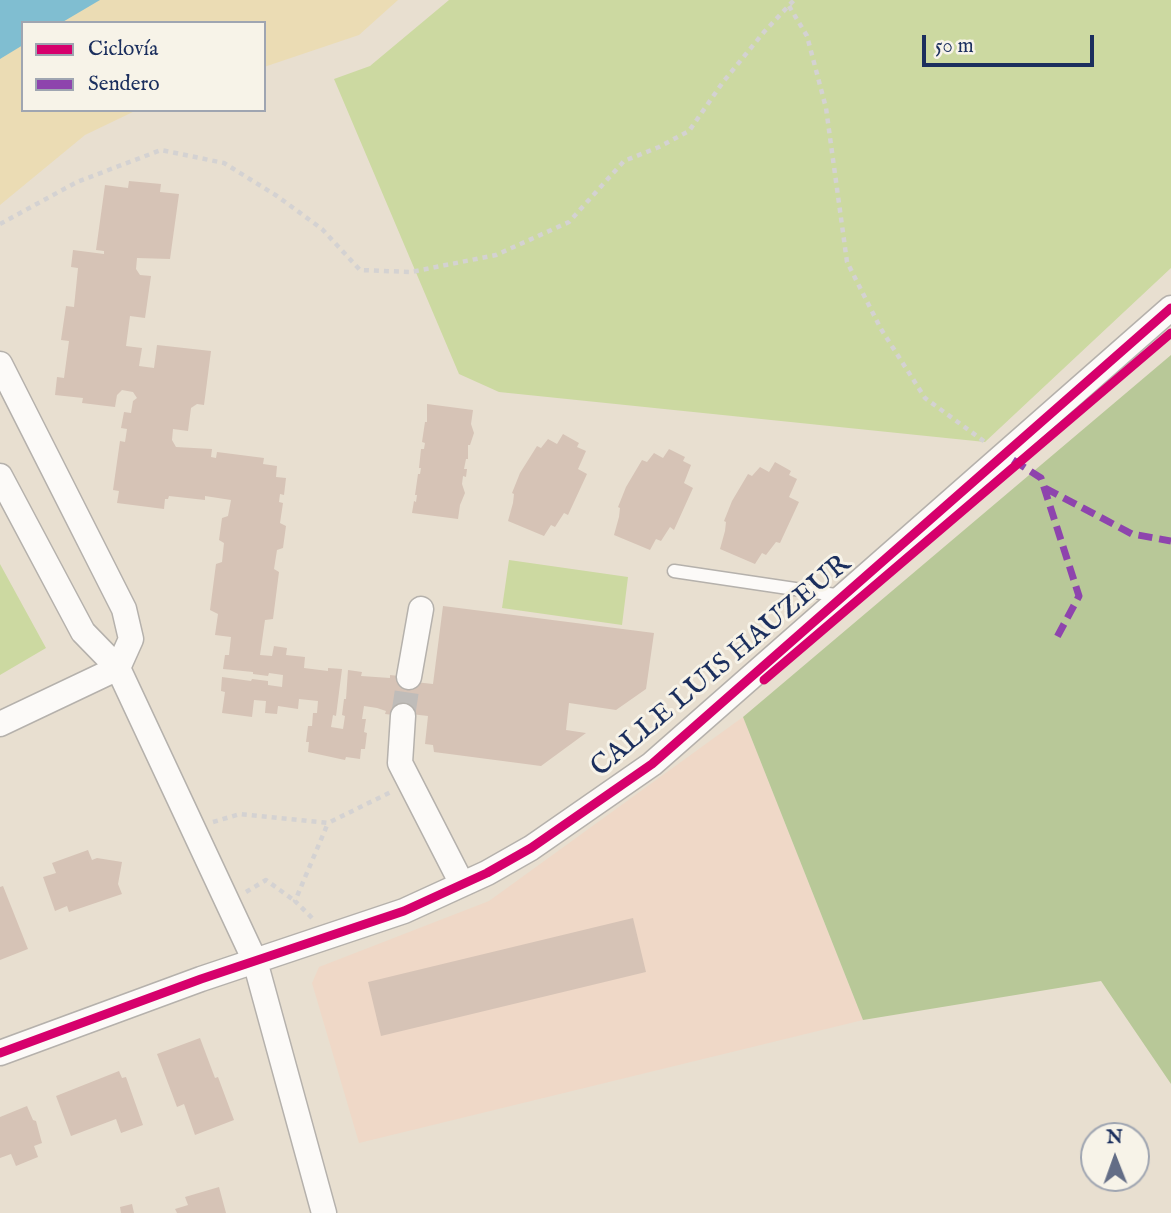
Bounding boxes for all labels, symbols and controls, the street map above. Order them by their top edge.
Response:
legend [21,21,266,112]
scale bar [926,21,1098,65]
text: 50 m [935,33,974,60]
text: Ciclovía [88,36,158,63]
text: Sendero [88,71,159,98]
street label: CALLE LUIS HAUZEUR [585,548,859,786]
north arrow [1080,1122,1150,1192]
text: N [1106,1126,1123,1150]

